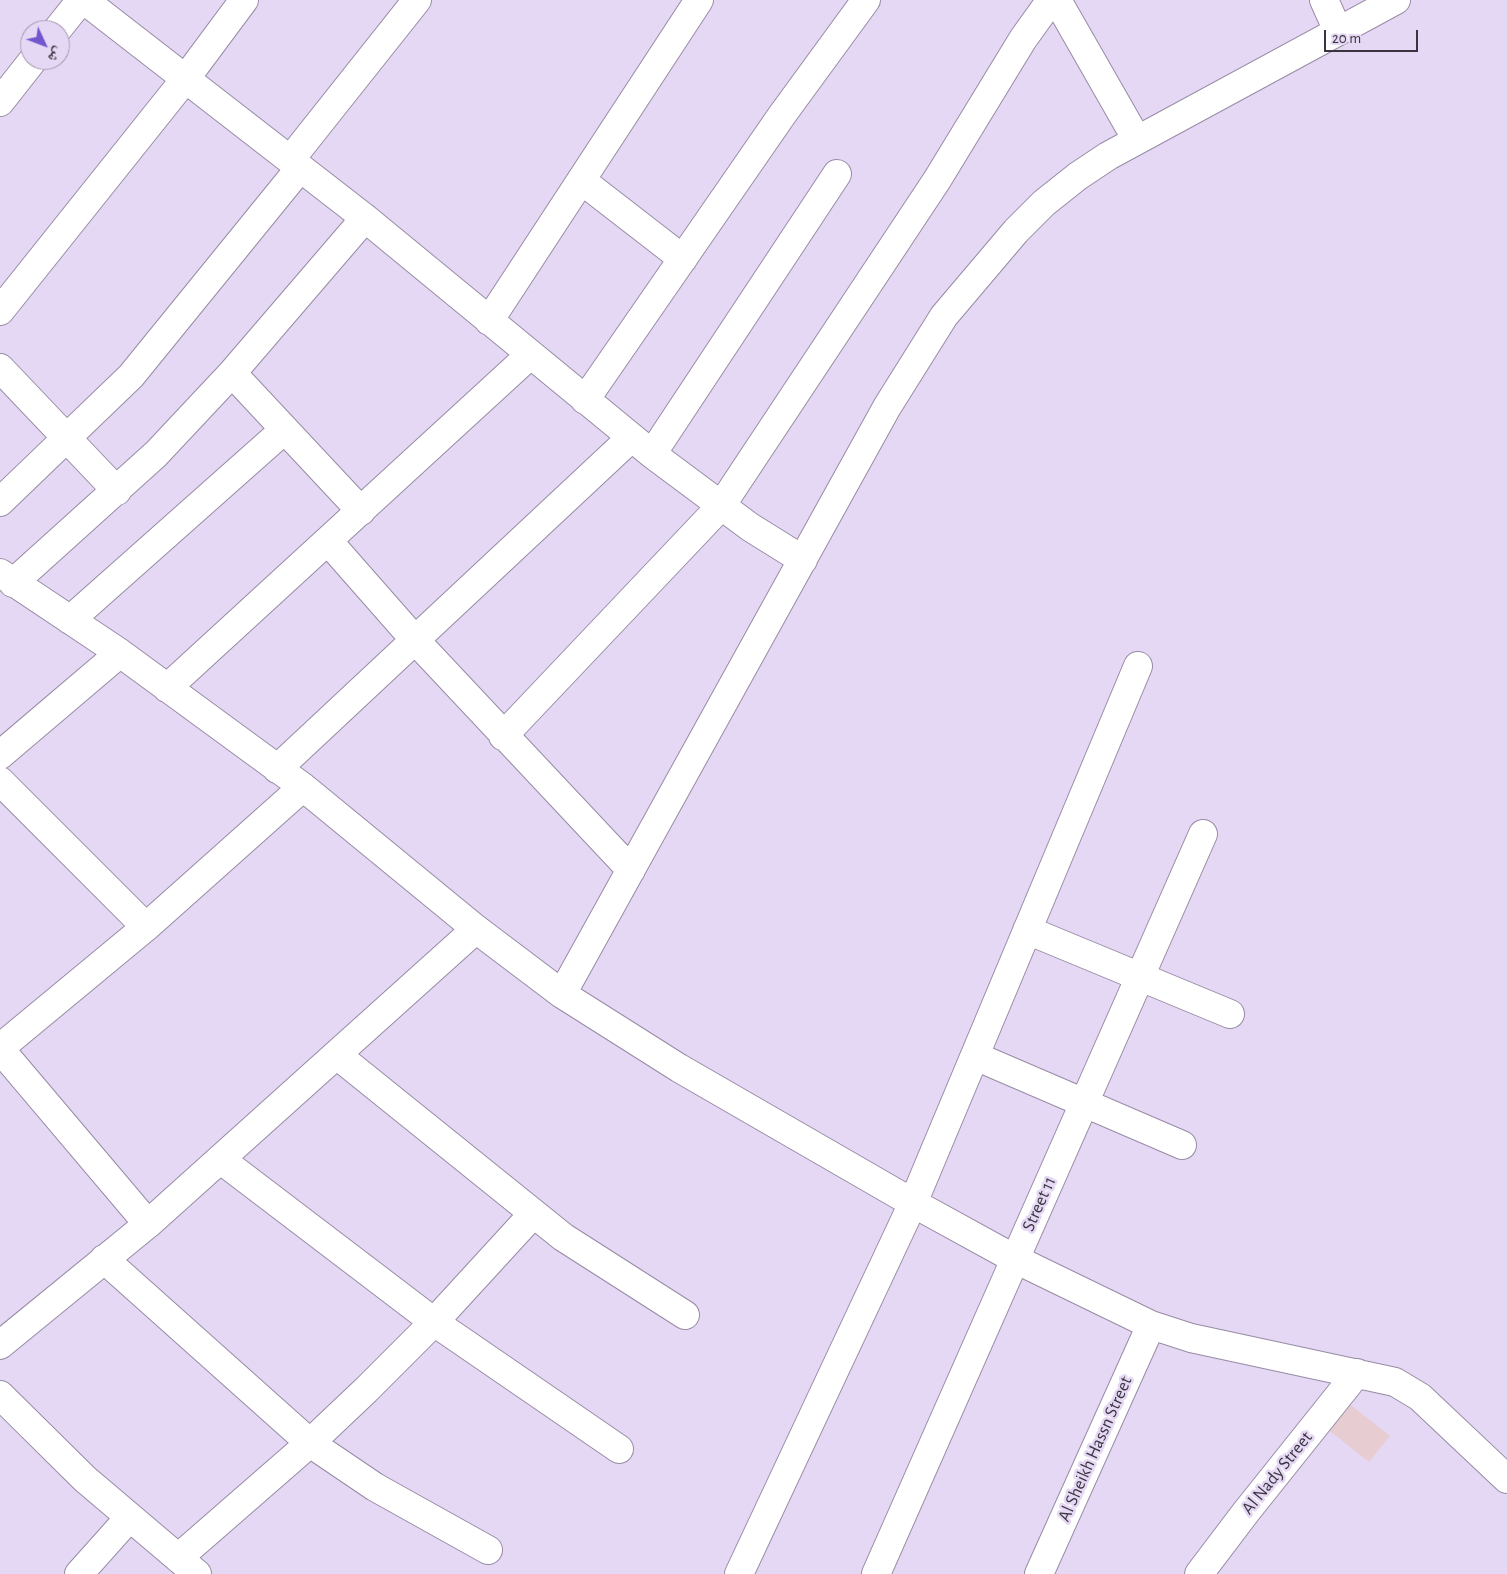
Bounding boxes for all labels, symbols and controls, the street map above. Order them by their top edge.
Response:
north arrow [20,20,70,70]
scale bar [1327,20,1421,52]
text: 20 m [1332,31,1361,46]
text: ش [45,44,65,65]
street label: Street 11 [1017,1173,1061,1235]
street label: Al Sheikh Hassn Street [1053,1373,1137,1525]
street label: Al Nady Street [1237,1427,1317,1519]

